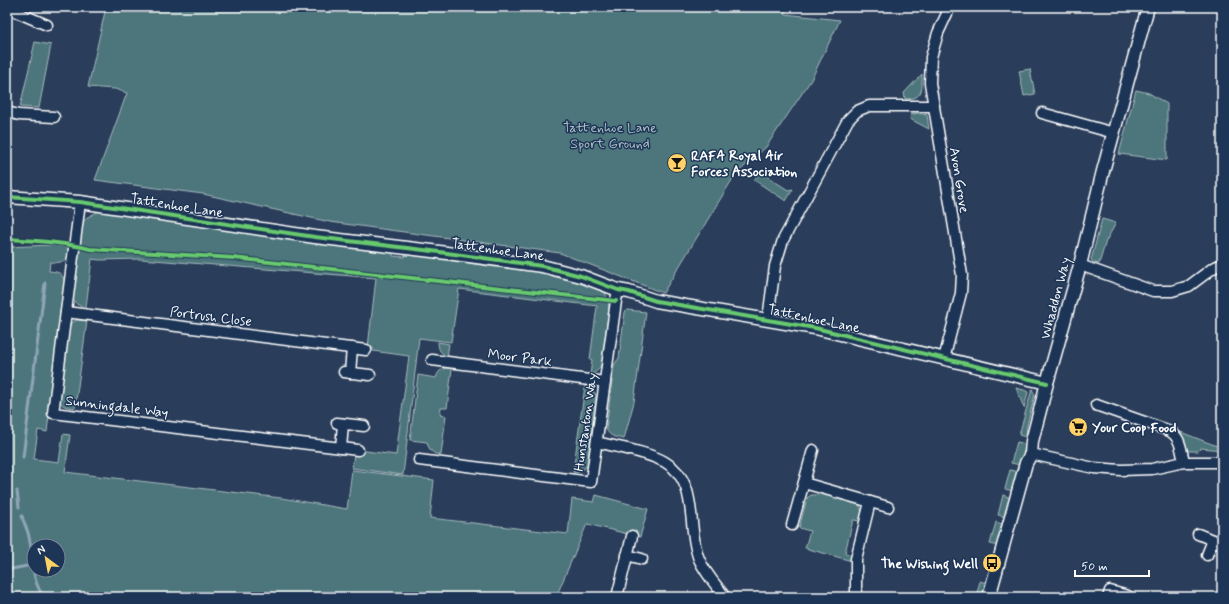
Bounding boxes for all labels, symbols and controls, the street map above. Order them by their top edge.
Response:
park label: Tattenhoe Lane Sport Ground [563,119,657,153]
street label: Avon Grove [945,146,973,214]
place label: RAFA Royal Air Forces Association [691,147,797,181]
bar icon: RAFA Royal Air Forces Association [666,152,688,174]
street label: Tattenhoe Lane [129,190,225,222]
street label: Tattenhoe Lane [450,235,546,265]
street label: Whaddon Way [1036,255,1076,341]
street label: Tattenhoe Lane [766,300,862,338]
street label: Portrush Close [169,303,253,331]
street label: Moor Park [487,345,553,371]
street label: Hunstanton Way [570,372,602,473]
street label: Sunningdale Way [64,392,169,424]
supermarket icon: Your Coop Food [1067,416,1089,438]
place label: Your Coop Food [1092,419,1176,437]
north arrow [26,538,66,578]
text: N [34,542,48,558]
bus stop icon: The Wishing Well [981,552,1003,574]
scale bar [1075,552,1149,578]
place label: The Wishing Well [881,555,979,576]
text: 50 m [1081,559,1108,575]

